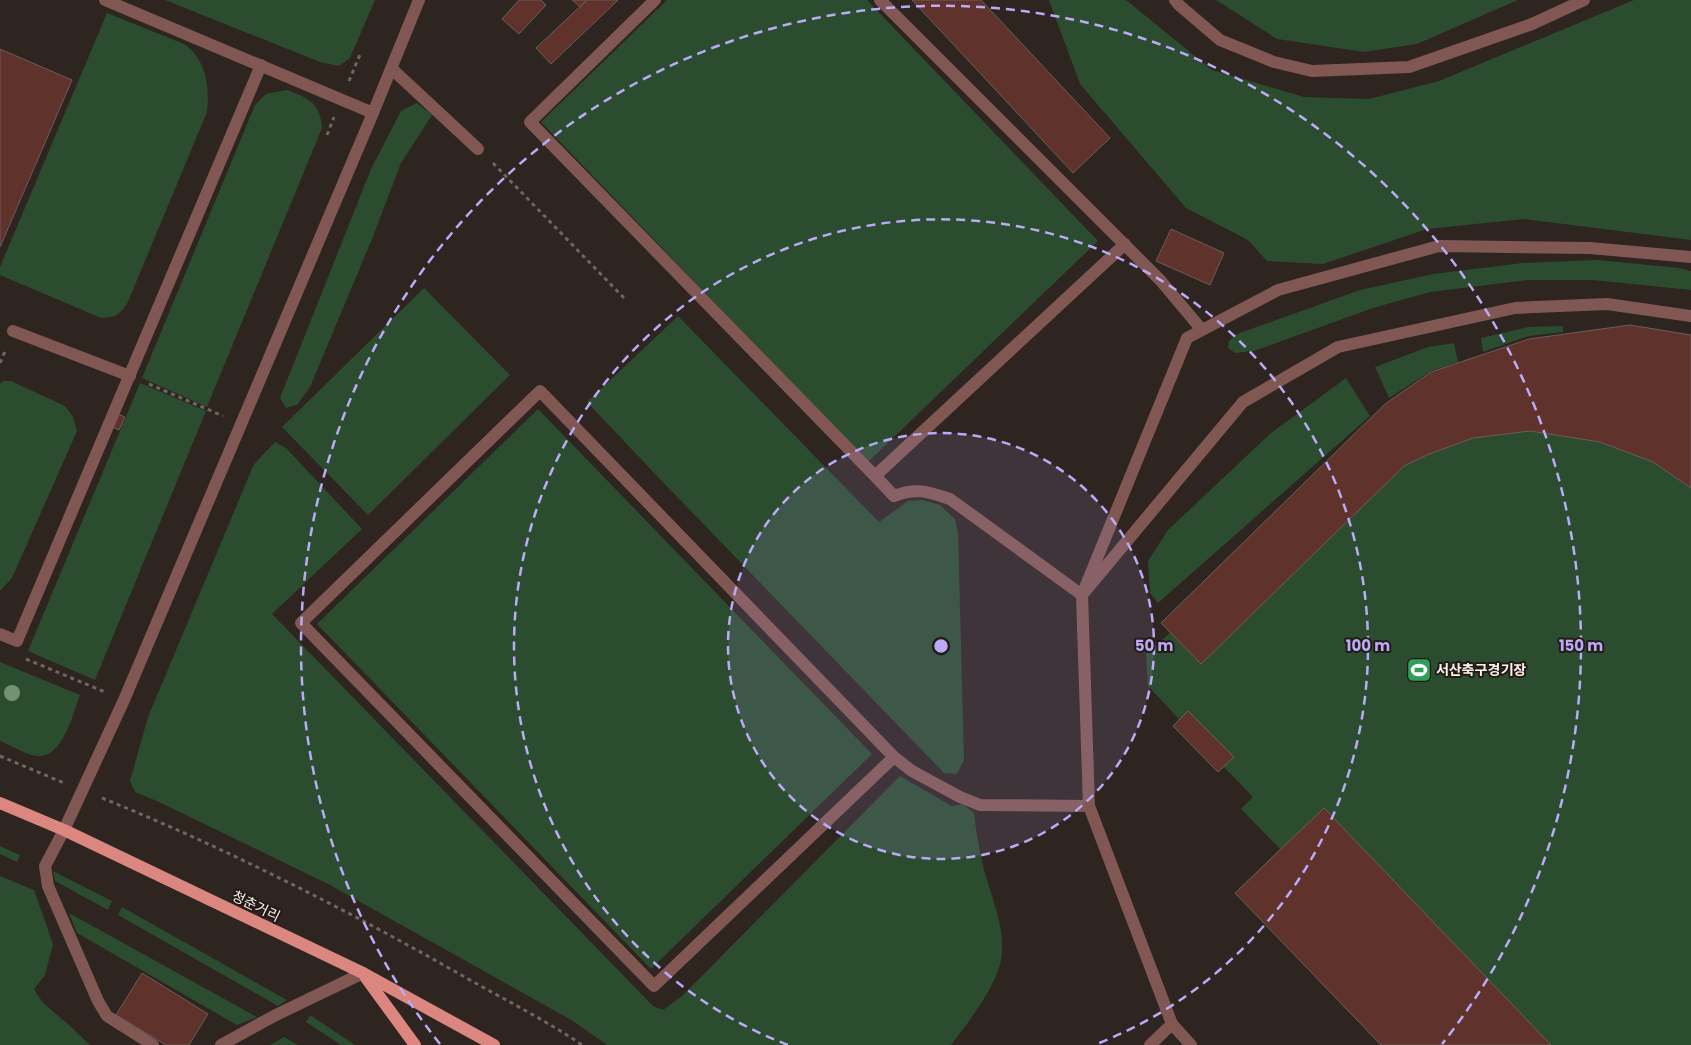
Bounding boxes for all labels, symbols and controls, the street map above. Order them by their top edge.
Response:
text: 50 m [1135,635,1173,656]
text: 100 m [1346,635,1390,656]
text: 150 m [1559,635,1603,656]
centre of rings [932,637,950,655]
sports icon: 서산축구경기장 [1406,657,1432,683]
place label: 서산축구경기장 [1436,660,1526,680]
street label: 청춘거리 [228,886,284,926]

